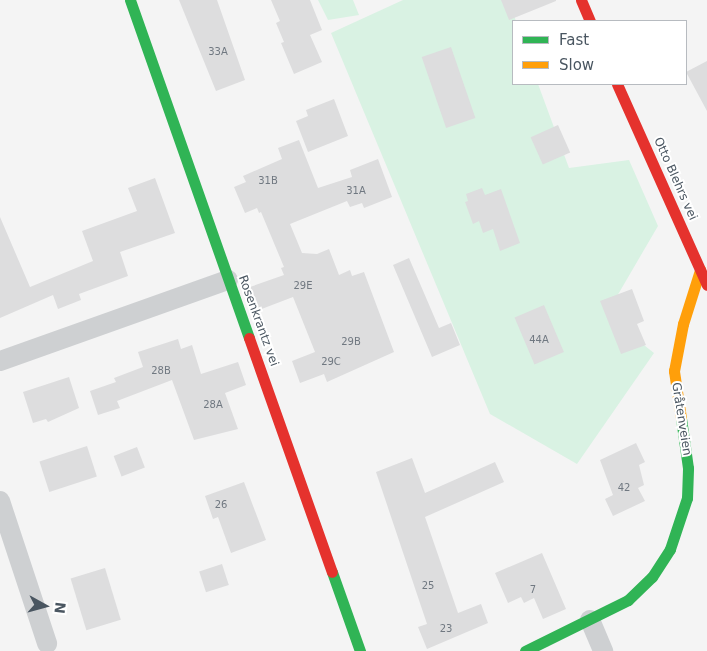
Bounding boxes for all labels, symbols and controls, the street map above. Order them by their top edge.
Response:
legend [512,20,687,85]
text: Fast [559,31,589,49]
house number: 33A [208,46,228,58]
text: Slow [559,56,594,74]
street label: Otto Blehrs vei [650,135,700,223]
house number: 31B [258,175,278,187]
house number: 31A [346,185,366,197]
street label: Rosenkrantz vei [235,273,281,369]
house number: 29E [293,280,313,292]
house number: 44A [529,334,549,346]
house number: 29B [341,336,361,348]
house number: 29C [321,356,341,368]
house number: 28B [151,365,171,377]
street label: Gråtenveien [668,381,694,457]
house number: 28A [203,399,223,411]
house number: 42 [618,482,630,494]
house number: 26 [215,499,227,511]
house number: 25 [422,580,434,592]
north arrow [20,581,70,631]
house number: 7 [530,584,536,596]
text: N [51,601,69,615]
house number: 23 [440,623,452,635]

